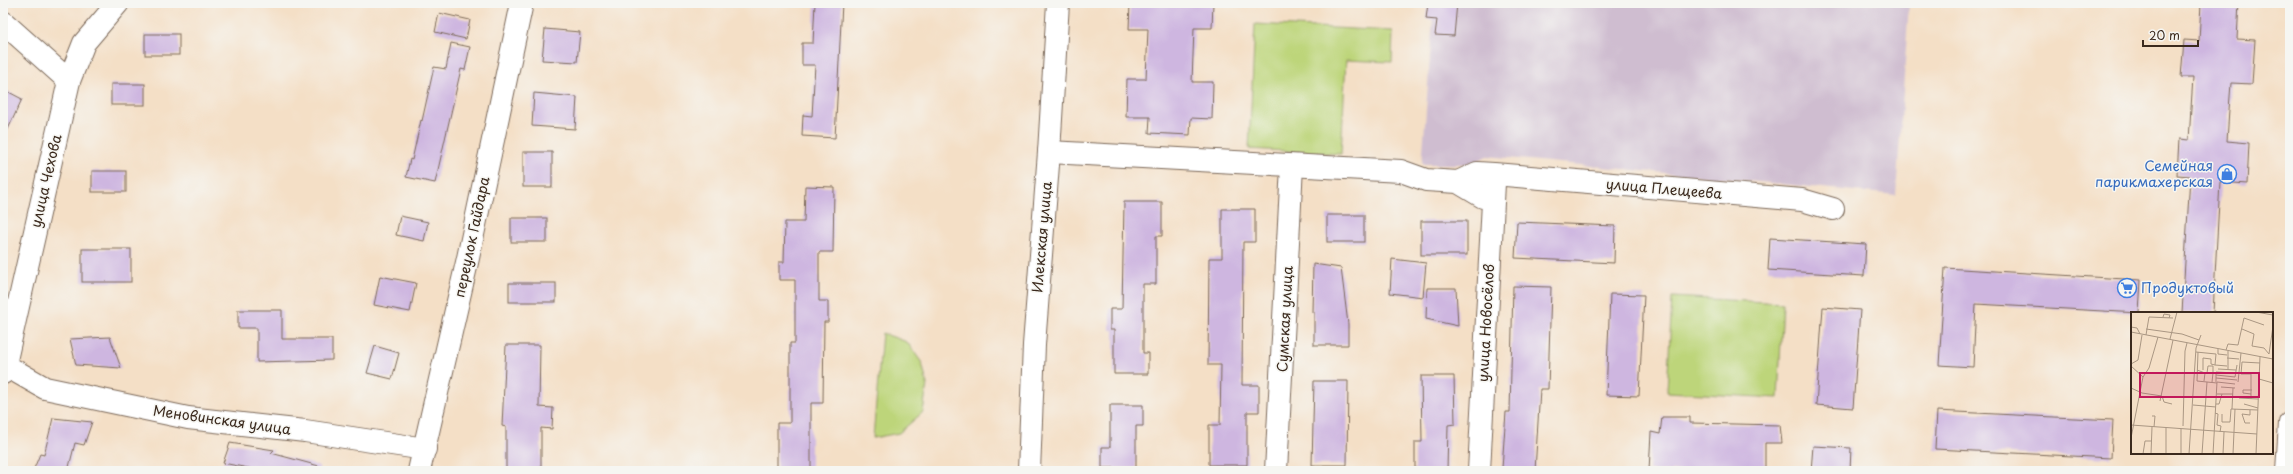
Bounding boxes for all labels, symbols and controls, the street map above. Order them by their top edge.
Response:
scale bar [2143,22,2198,48]
text: 20 m [2149,26,2180,44]
street label: улица Чехова [25,132,67,230]
place label: Семейная парикмахерская [2095,155,2213,192]
shop icon: Семейная парикмахерская [2216,163,2238,185]
street label: улица Плещеева [1605,173,1723,204]
street label: переулок Гайдара [448,174,495,299]
street label: Илекская улица [1026,180,1057,293]
street label: улица Новосёлов [1472,263,1499,383]
street label: Сумская улица [1271,265,1298,373]
supermarket icon: Продуктовый [2116,277,2138,299]
place label: Продуктовый [2141,277,2234,298]
inset map [2131,312,2273,454]
street label: Меновинская улица [152,399,293,440]

